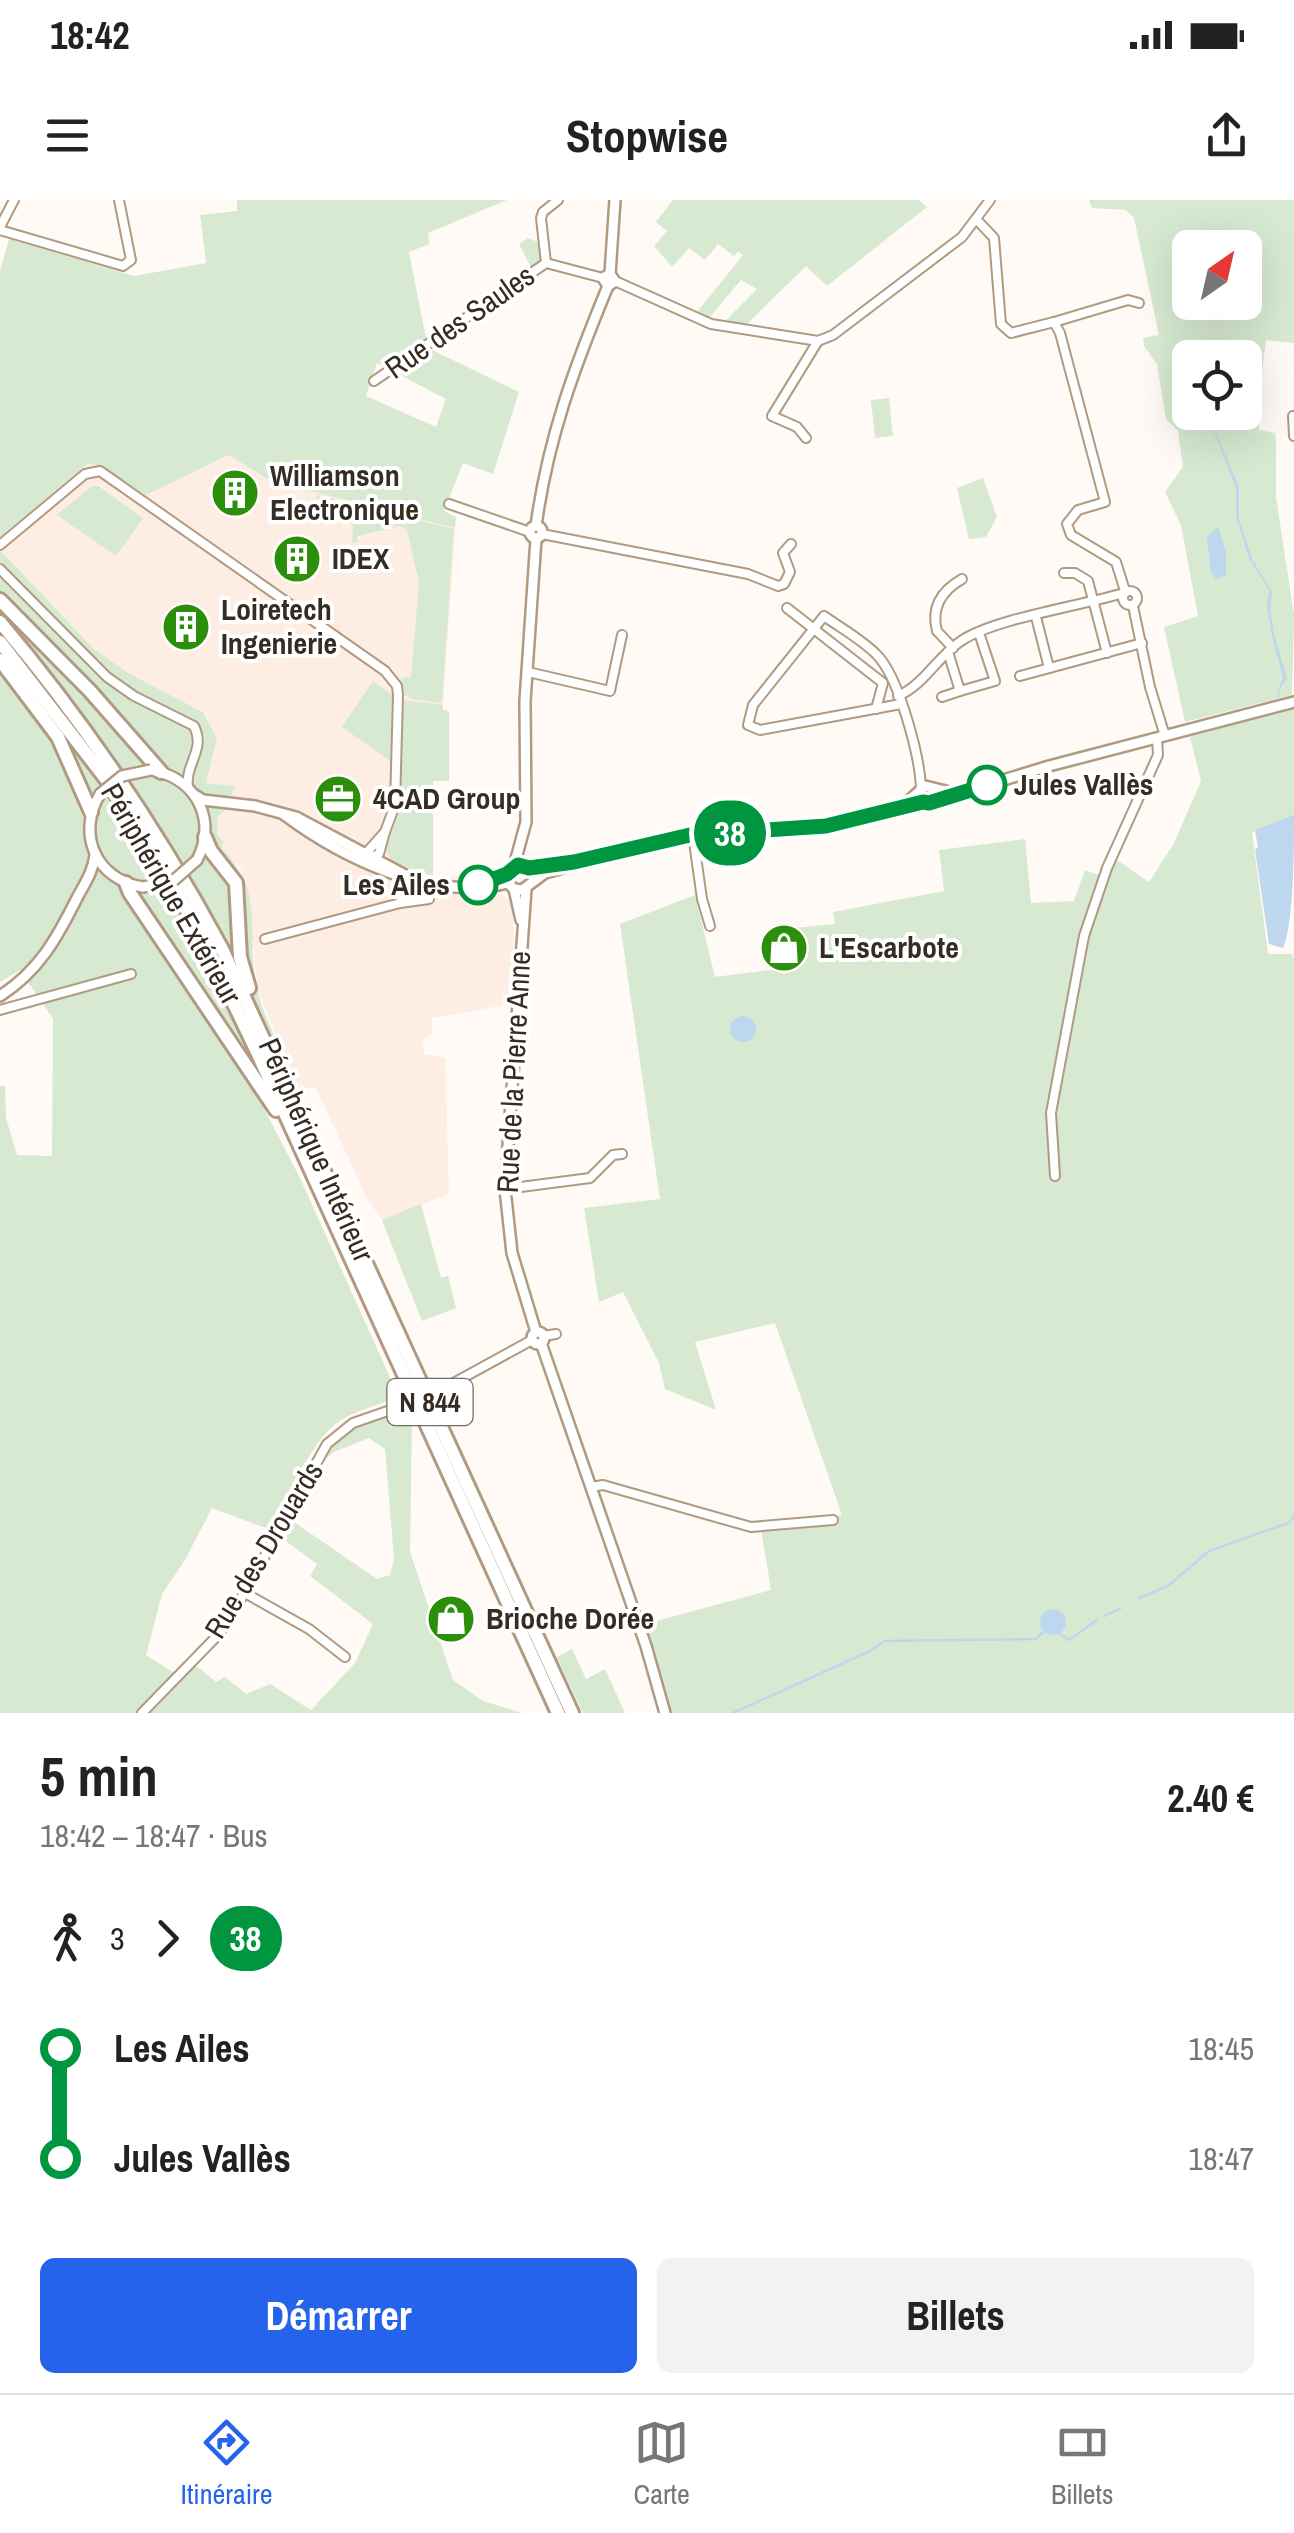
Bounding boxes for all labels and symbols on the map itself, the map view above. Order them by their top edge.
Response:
north arrow [1172,230,1262,320]
street label: Rue des Saules [377,255,542,387]
place label: Williamson Electronique [270,455,419,529]
building icon: Williamson Electronique [209,467,261,519]
building icon: IDEX [271,533,323,585]
place label: IDEX [332,538,390,578]
place label: Loiretech Ingenierie [221,589,337,663]
building icon: Loiretech Ingenierie [160,601,212,653]
place label: Jules Vallès [1014,764,1154,804]
marker: Jules Vallès [968,766,1006,804]
office icon: 4CAD Group [312,773,364,825]
street label: Périphérique Extérieur [92,776,252,1012]
place label: 4CAD Group [373,778,521,818]
line badge: 38 [685,800,775,866]
place label: Les Ailes [343,864,450,904]
marker: Les Ailes [459,866,497,904]
shop icon: L'Escarbote [758,922,810,974]
place label: L'Escarbote [819,927,959,967]
street label: Rue de la Pierre Anne [487,950,539,1194]
street label: Périphérique Intérieur [250,1032,384,1268]
road number: N 844 [388,1379,472,1425]
street label: Rue des Drouards [195,1454,332,1645]
shop icon: Brioche Dorée [425,1593,477,1645]
place label: Brioche Dorée [486,1598,654,1638]

